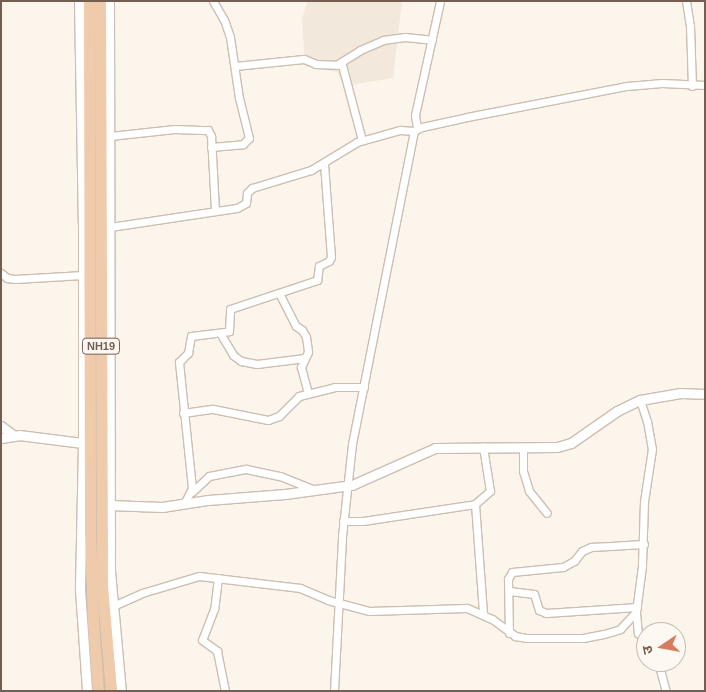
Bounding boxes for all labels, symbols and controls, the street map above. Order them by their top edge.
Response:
road number: NH19 [81,338,121,354]
north arrow [636,622,686,672]
text: उ [639,644,656,656]

